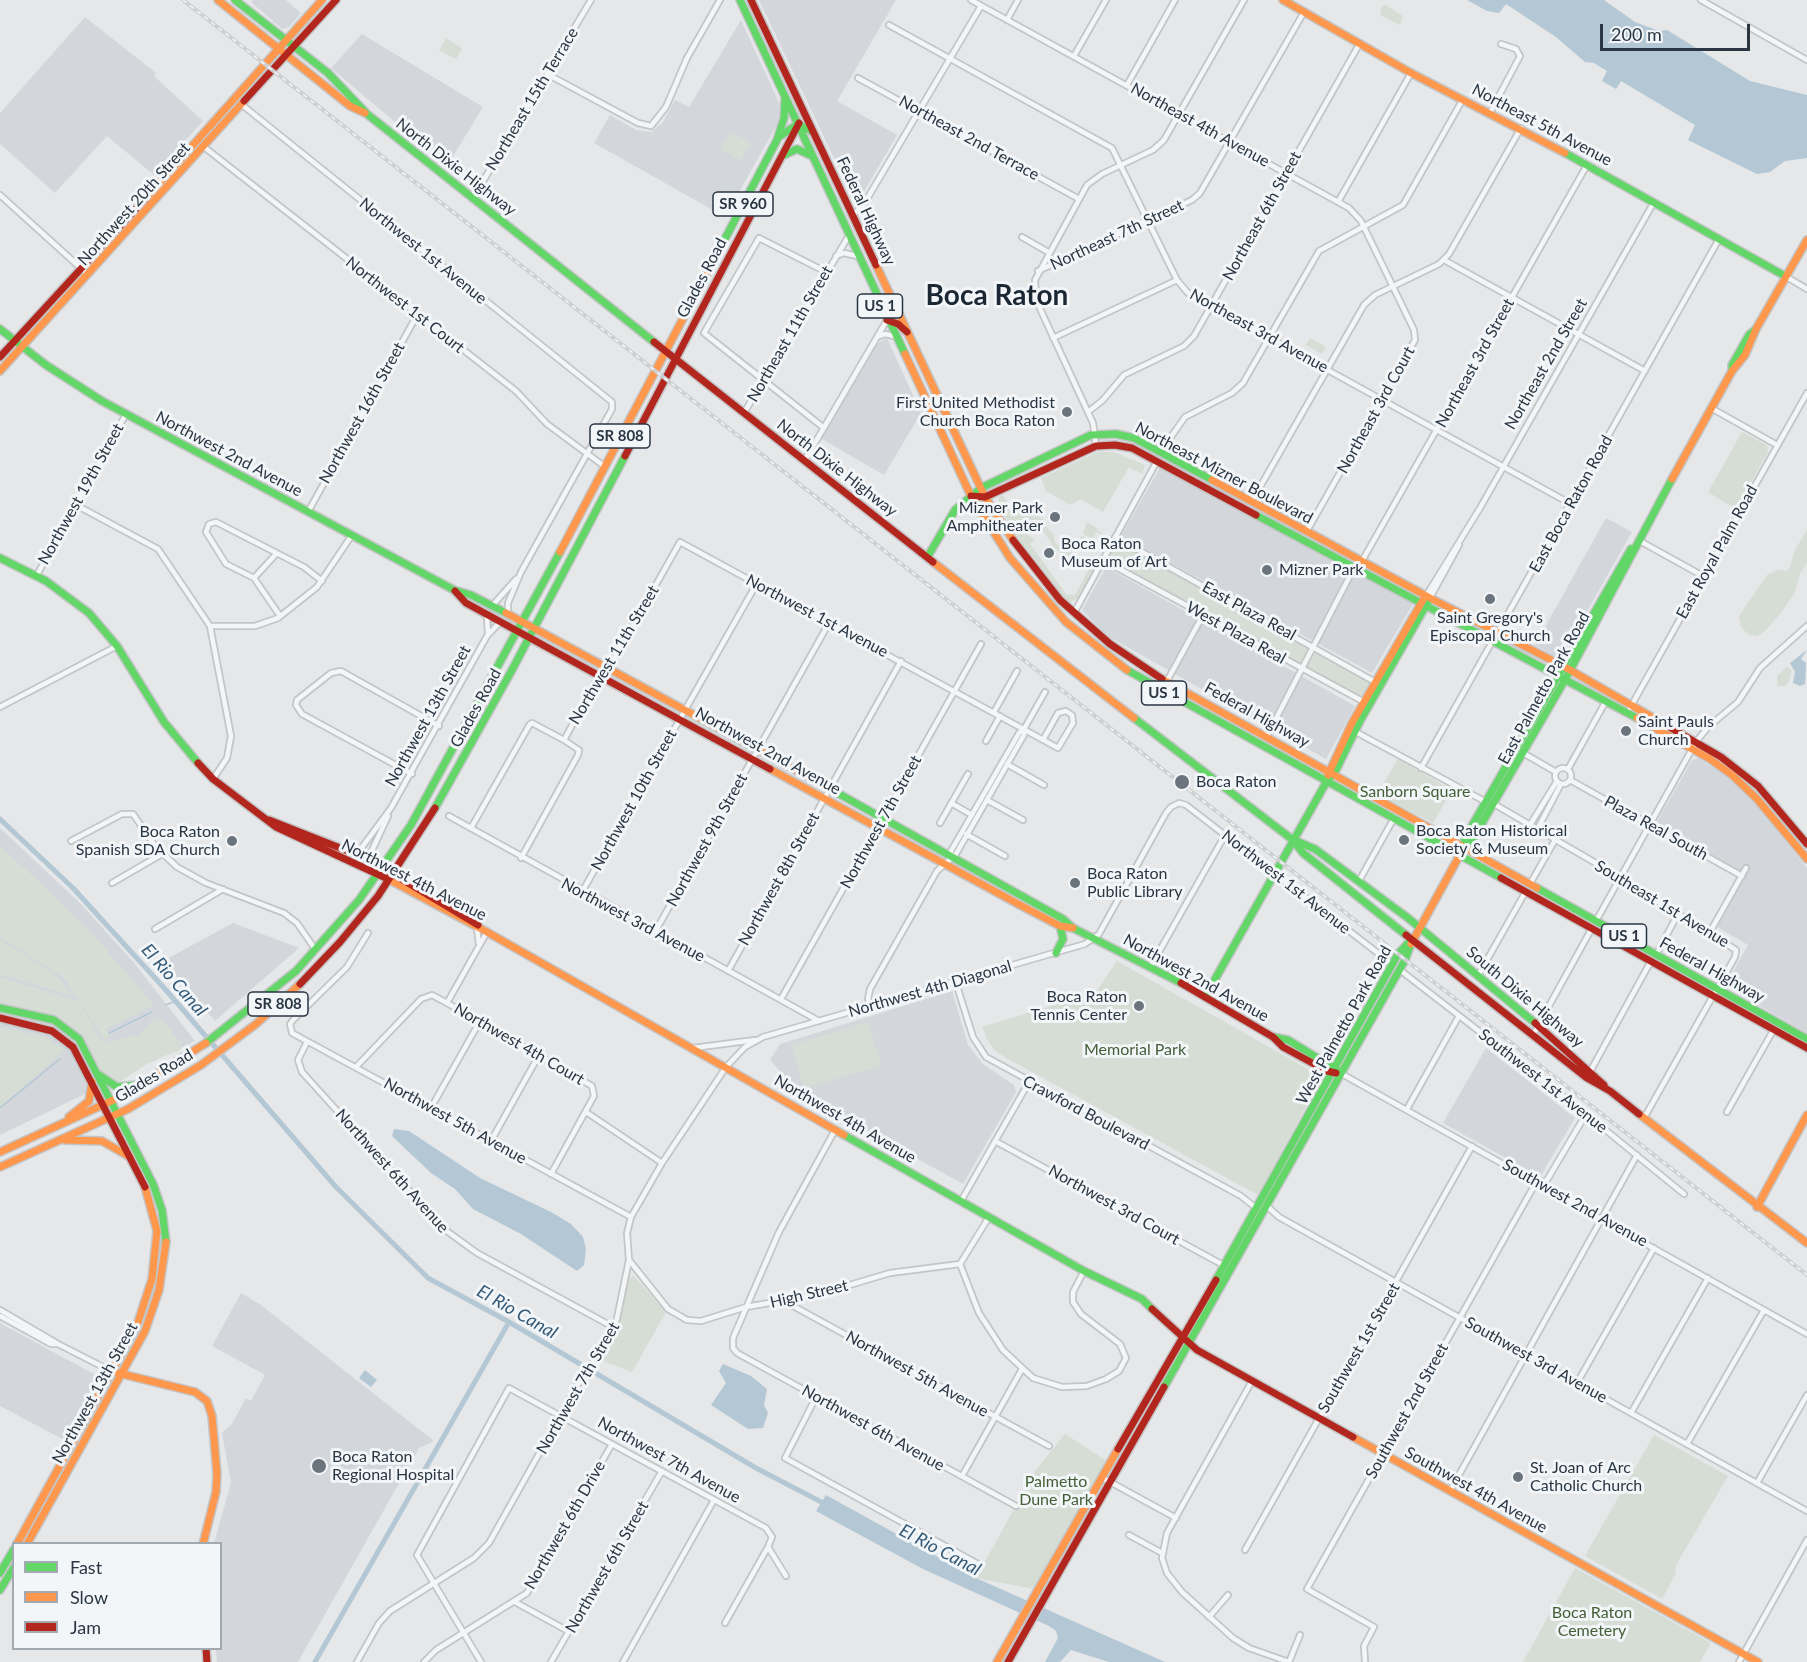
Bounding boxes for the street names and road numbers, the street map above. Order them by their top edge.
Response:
street label: Northeast 15th Terrace [482,24,582,174]
street label: Northeast 4th Avenue [1127,79,1273,171]
street label: Northeast 5th Avenue [1469,80,1615,170]
street label: Northeast 2nd Terrace [896,91,1042,185]
street label: North Dixie Highway [392,114,520,220]
street label: Northwest 20th Street [74,139,194,269]
street label: Northeast 6th Street [1218,148,1306,284]
street label: Federal Highway [833,154,899,268]
road number: SR 960 [713,192,773,216]
street label: Northwest 1st Avenue [356,194,490,308]
street label: Northeast 7th Street [1047,196,1187,274]
street label: Glades Road [673,235,731,321]
street label: Northwest 1st Court [342,253,468,357]
street label: Northeast 11th Street [743,262,837,406]
street label: Northeast 3rd Avenue [1186,285,1332,377]
road number: US 1 [858,294,902,318]
street label: Northeast 3rd Street [1432,295,1518,431]
street label: Northeast 2nd Street [1501,295,1591,433]
street label: Northwest 16th Street [315,339,409,487]
street label: Northeast 3rd Court [1333,343,1419,477]
street label: Northwest 2nd Avenue [152,407,306,501]
street label: North Dixie Highway [773,415,901,521]
street label: Northeast Mizner Boulevard [1132,418,1316,528]
street label: Northwest 19th Street [34,420,128,568]
road number: SR 808 [590,424,650,448]
street label: East Boca Raton Road [1525,432,1617,576]
street label: East Royal Palm Road [1672,482,1762,622]
street label: Northwest 1st Avenue [743,570,891,662]
street label: East Plaza Real [1199,577,1299,645]
street label: Northwest 11th Street [565,582,663,728]
street label: West Plaza Real [1183,598,1289,668]
street label: East Palmetto Park Road [1494,608,1594,768]
street label: Northwest 13th Street [381,642,475,790]
street label: Glades Road [446,665,506,751]
street label: Federal Highway [1201,678,1313,752]
road number: US 1 [1142,681,1186,705]
street label: Northwest 2nd Avenue [692,703,844,799]
street label: Northwest 10th Street [587,726,681,874]
street label: Northwest 7th Street [836,752,926,892]
street label: Northwest 9th Street [662,770,752,910]
street label: Plaza Real South [1601,792,1711,864]
street label: Northwest 8th Street [734,809,824,949]
street label: Northwest 1st Avenue [1218,826,1354,938]
street label: Northwest 4th Avenue [338,835,490,925]
street label: Southeast 1st Avenue [1591,856,1733,952]
street label: Northwest 3rd Avenue [558,874,708,966]
road number: US 1 [1602,924,1646,948]
street label: Northwest 2nd Avenue [1120,930,1272,1026]
street label: Federal Highway [1656,933,1768,1007]
street label: West Palmetto Park Road [1292,942,1396,1108]
street label: South Dixie Highway [1462,942,1588,1052]
street label: Northwest 4th Diagonal [846,956,1014,1022]
road number: SR 808 [248,992,308,1016]
street label: Northwest 4th Court [450,999,588,1089]
street label: Southwest 1st Avenue [1475,1025,1611,1137]
street label: Glades Road [112,1045,196,1107]
street label: Northwest 4th Avenue [771,1071,919,1167]
street label: Crawford Boulevard [1019,1072,1153,1154]
street label: Northwest 5th Avenue [380,1074,530,1168]
street label: Northwest 6th Avenue [331,1105,453,1237]
street label: Southwest 2nd Avenue [1499,1155,1651,1251]
street label: Northwest 3rd Court [1045,1161,1183,1249]
street label: High Street [768,1276,850,1312]
street label: Southwest 1st Street [1314,1280,1404,1416]
street label: Southwest 3rd Avenue [1461,1313,1611,1407]
street label: Northwest 13th Street [48,1319,142,1467]
street label: Northwest 7th Street [532,1319,624,1457]
street label: Northwest 5th Avenue [842,1327,992,1421]
street label: Southwest 2nd Street [1362,1340,1452,1482]
street label: Northwest 6th Avenue [798,1381,948,1475]
street label: Northwest 7th Avenue [594,1413,744,1507]
street label: Southwest 4th Avenue [1401,1443,1551,1537]
street label: Northwest 6th Drive [520,1457,610,1593]
street label: Northwest 6th Street [561,1498,653,1636]

